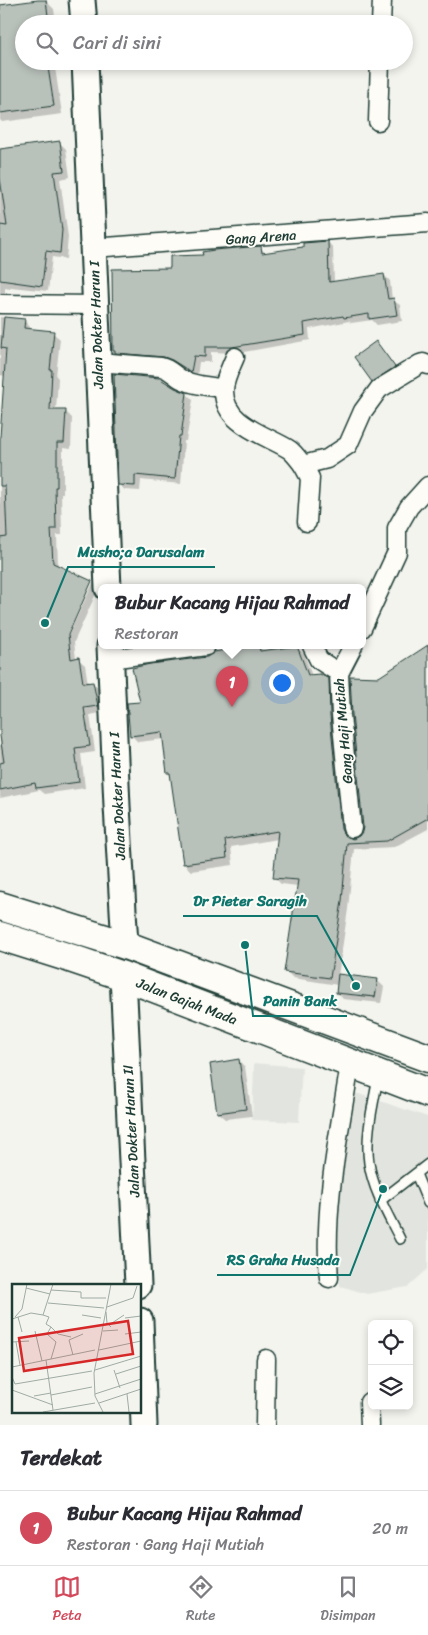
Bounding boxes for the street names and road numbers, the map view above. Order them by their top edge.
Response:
street label: Gang Arena [225,223,297,252]
street label: Jalan Dokter Harun I [82,259,111,390]
street label: Gang Haji Mutiah [326,677,361,785]
street label: Jalan Dokter Harun I [102,730,133,862]
street label: Jalan Gajah Mada [132,970,241,1032]
street label: Jalan Dokter Harun II [116,1064,148,1199]

